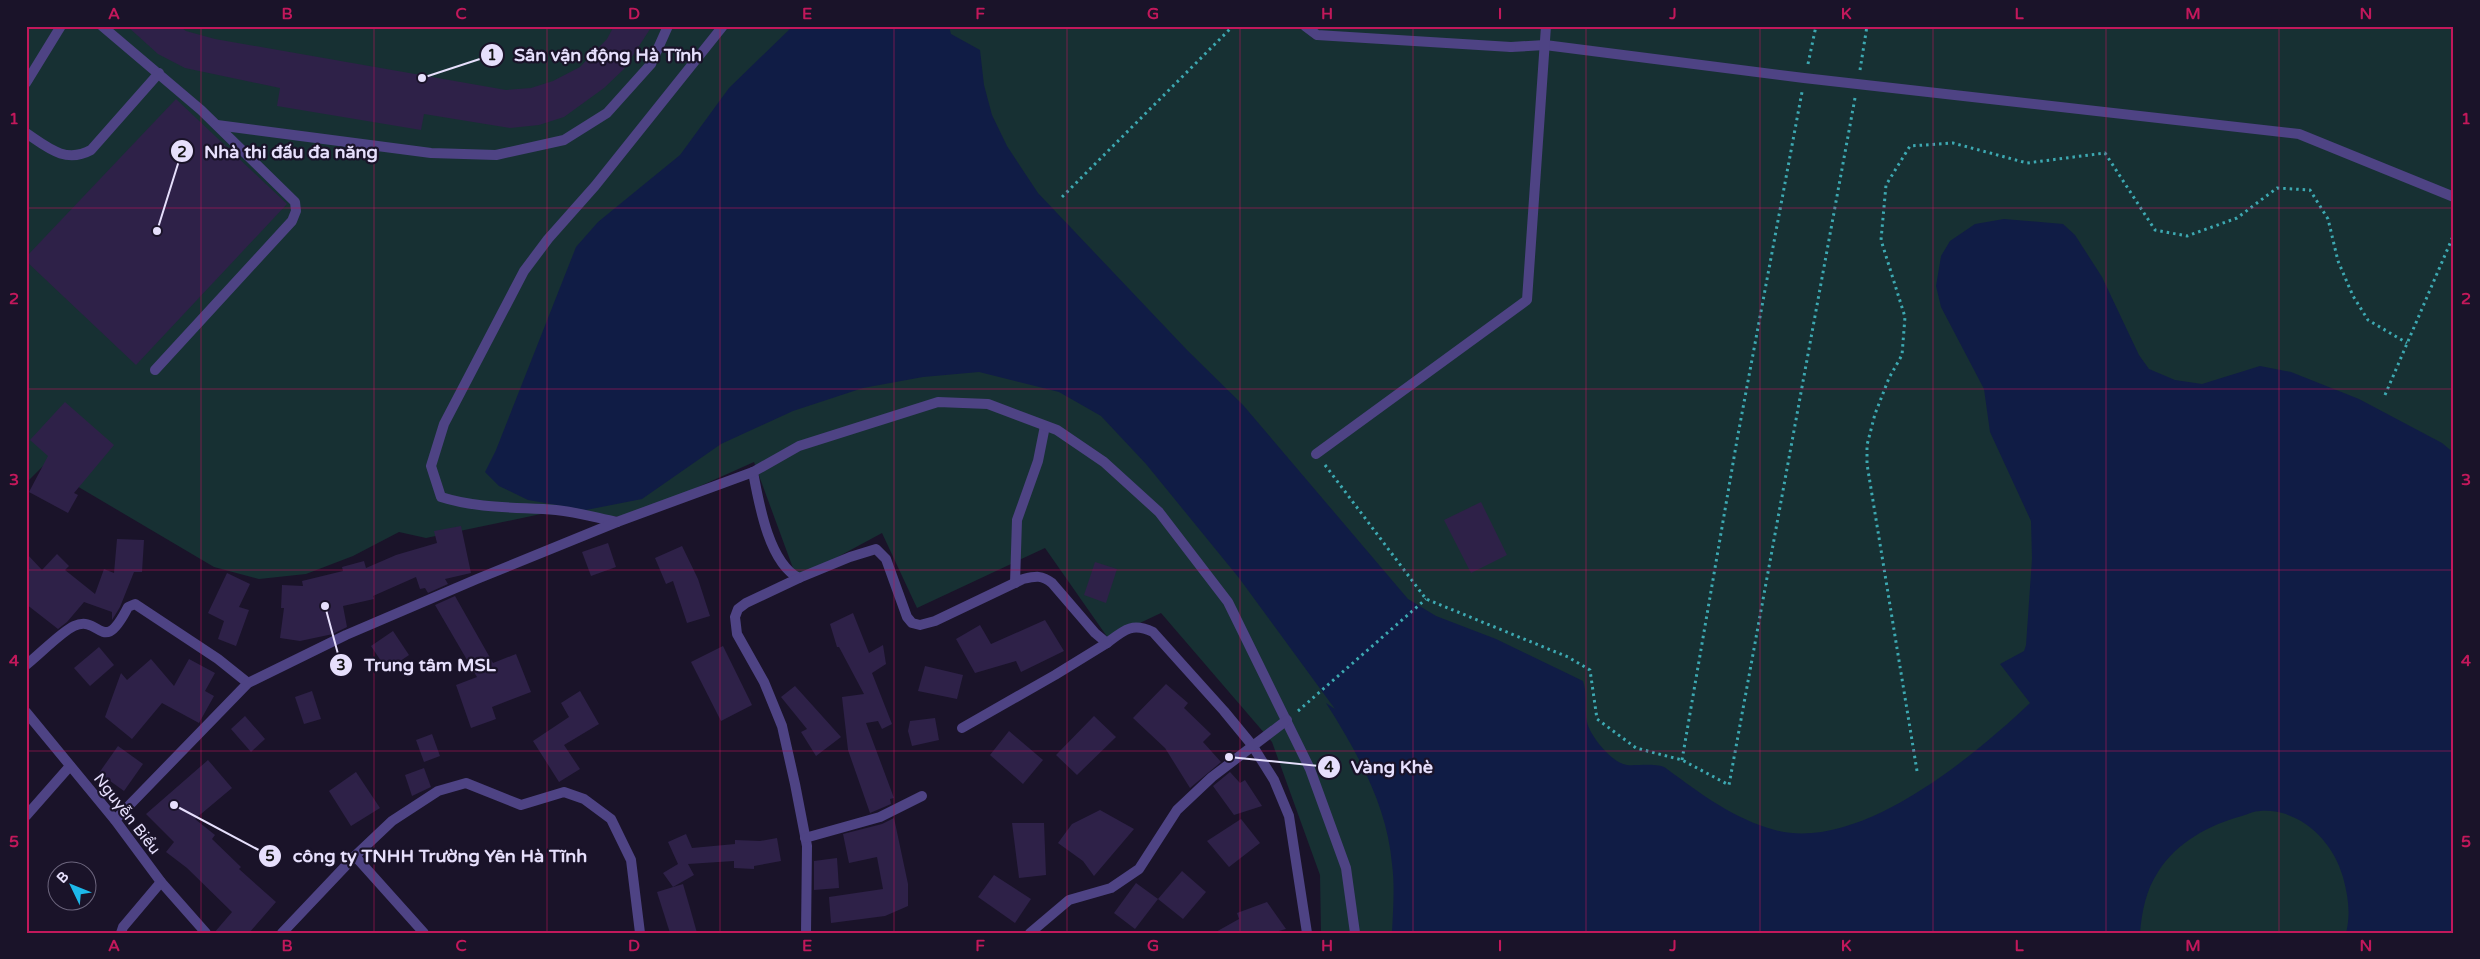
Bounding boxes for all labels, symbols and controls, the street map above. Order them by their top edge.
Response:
text: A [108,4,120,24]
text: B [281,4,293,24]
text: C [455,4,467,24]
text: D [628,4,640,24]
text: E [802,4,812,24]
text: F [975,4,985,24]
text: G [1147,4,1159,24]
text: H [1321,4,1333,24]
text: I [1498,4,1502,24]
text: J [1668,4,1677,24]
text: K [1841,4,1852,24]
text: L [2014,4,2024,24]
text: M [2185,4,2201,24]
text: N [2360,4,2372,24]
callout: Sân vận động Hà Tĩnh [479,38,712,71]
text: Sân vận động Hà Tĩnh [514,44,702,66]
text: 1 [487,46,497,64]
text: 1 [9,109,19,129]
text: 1 [2461,109,2471,129]
callout: Nhà thi đấu đa năng [169,135,388,168]
text: Nhà thi đấu đa năng [204,141,378,163]
text: 2 [177,143,187,161]
text: 2 [9,289,19,309]
text: 2 [2461,289,2471,309]
text: 3 [9,470,19,490]
text: 3 [2461,470,2471,490]
callout: Trung tâm MSL [329,649,506,682]
text: 4 [9,651,19,671]
text: 4 [2461,651,2471,671]
text: Trung tâm MSL [363,654,497,676]
text: 3 [336,656,346,674]
callout: Vàng Khè [1316,750,1443,783]
text: Vàng Khè [1351,756,1433,778]
text: 4 [1324,758,1334,776]
street label: Nguyễn Biểu [89,769,165,859]
text: 5 [9,832,19,852]
text: 5 [2461,832,2471,852]
callout: công ty TNHH Trường Yên Hà Tĩnh [258,839,597,872]
text: công ty TNHH Trường Yên Hà Tĩnh [293,845,587,867]
text: 5 [265,847,275,865]
north arrow [48,862,98,912]
text: B [53,868,73,887]
text: A [108,936,120,956]
text: B [281,936,293,956]
text: C [455,936,467,956]
text: D [628,936,640,956]
text: E [802,936,812,956]
text: F [975,936,985,956]
text: G [1147,936,1159,956]
text: H [1321,936,1333,956]
text: I [1498,936,1502,956]
text: J [1668,936,1677,956]
text: K [1841,936,1852,956]
text: L [2014,936,2024,956]
text: M [2185,936,2201,956]
text: N [2360,936,2372,956]

